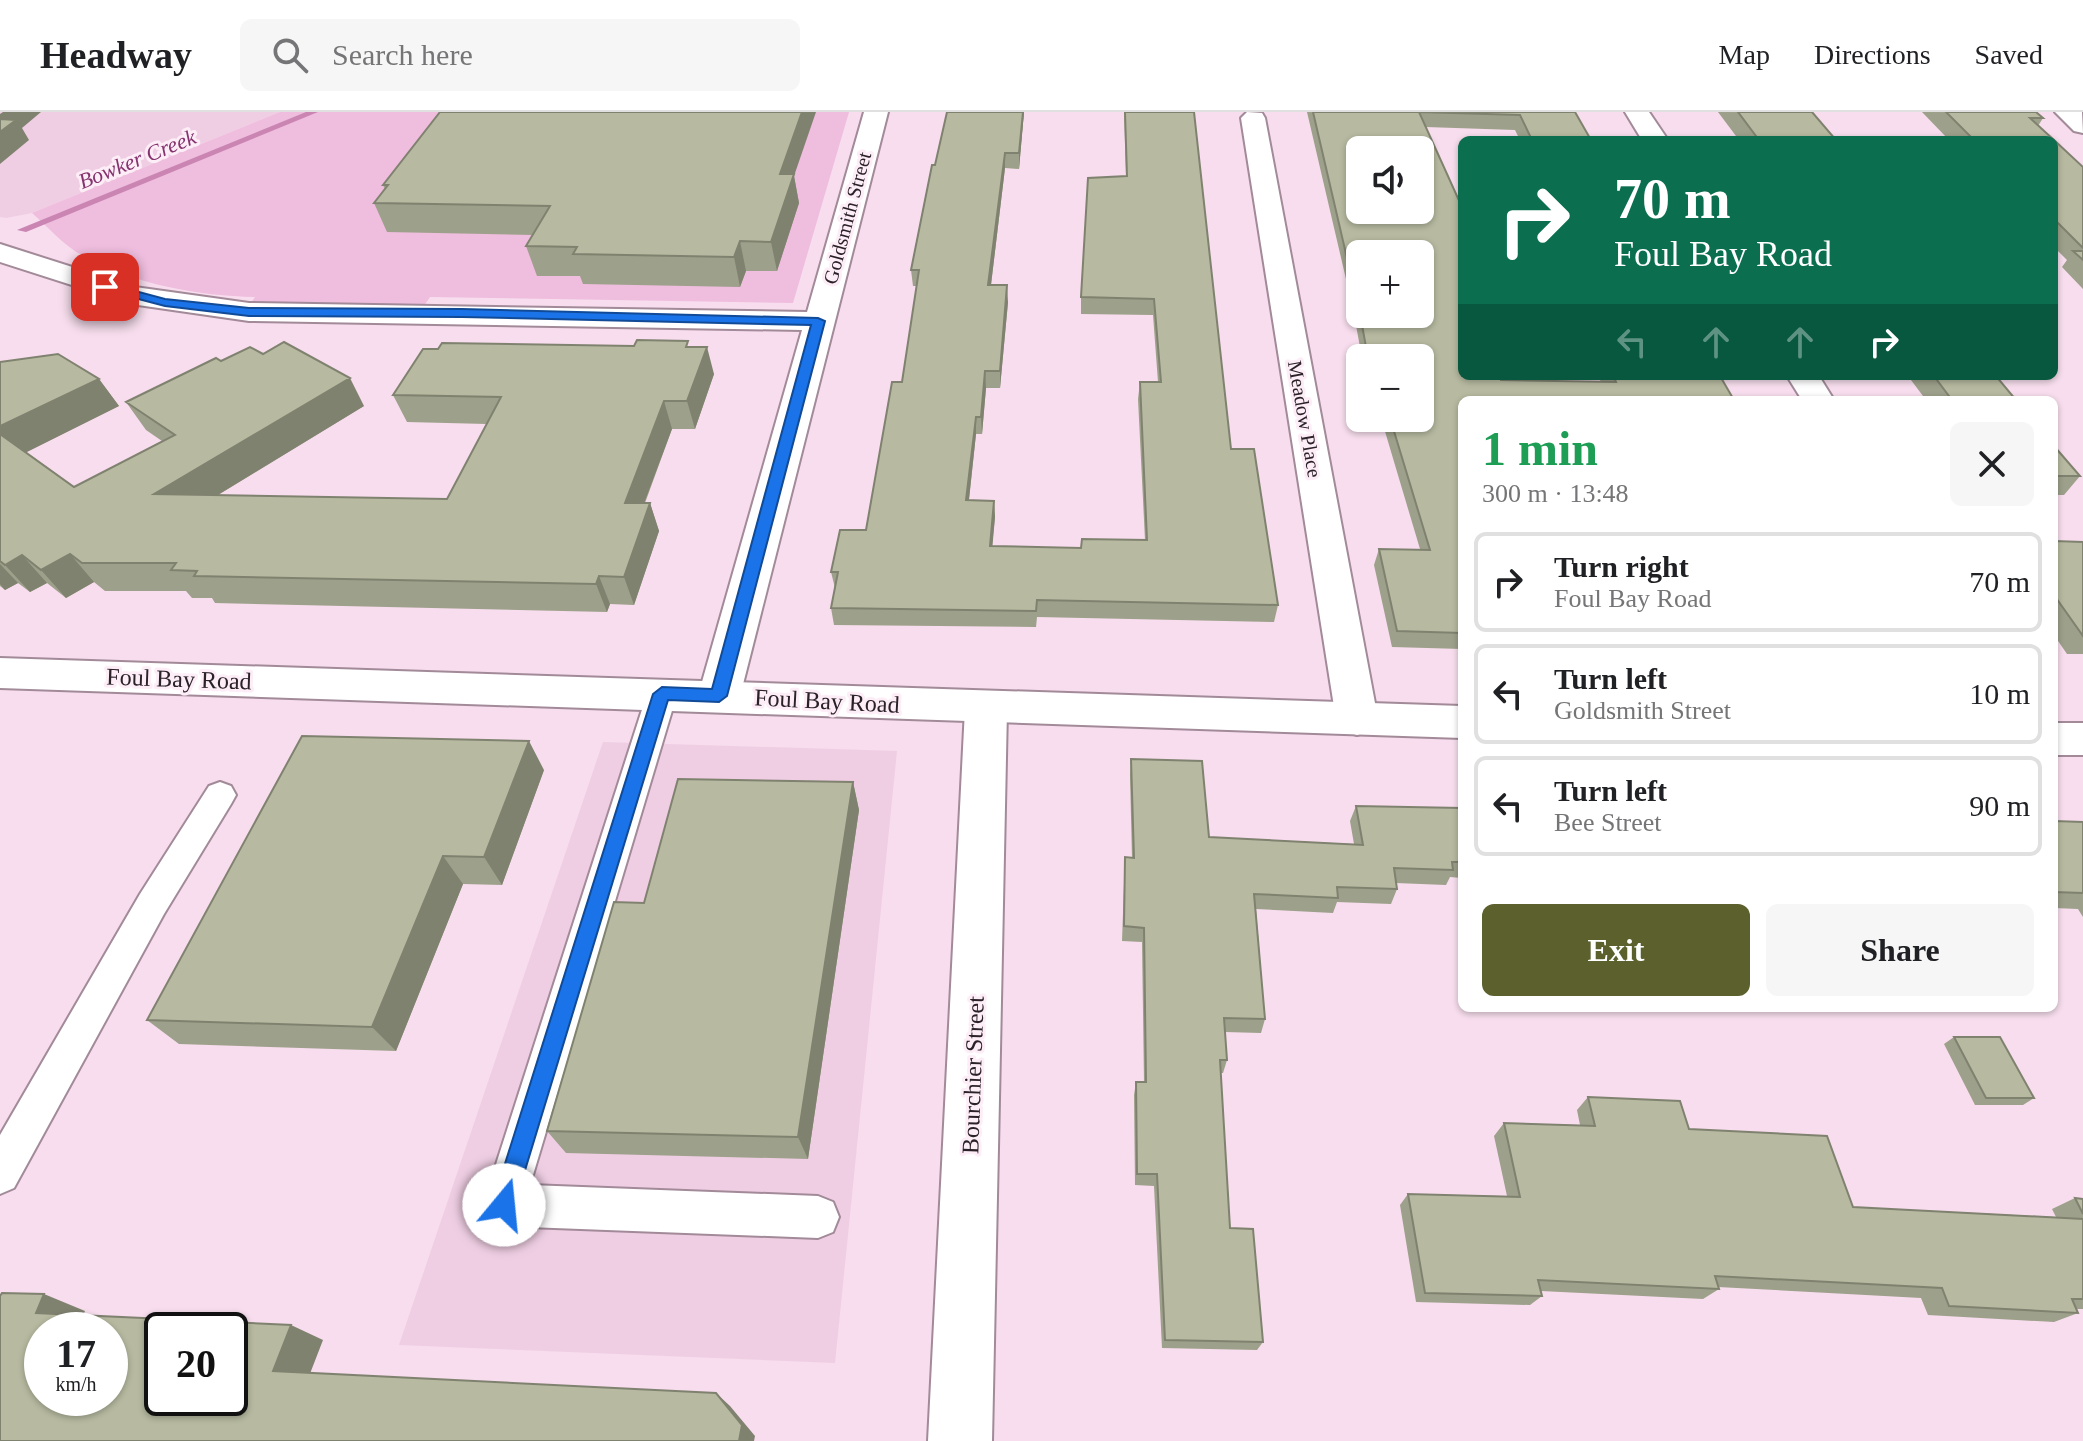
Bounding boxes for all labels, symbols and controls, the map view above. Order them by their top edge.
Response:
search box [240,19,800,91]
icon: search [268,33,312,77]
text: Headway [40,34,192,76]
text: Search here [332,38,473,71]
text: Map [1719,39,1770,70]
text: Directions [1814,39,1931,70]
text: Saved [1975,39,2043,70]
water label: Bowker Creek [75,124,201,194]
map controls [1346,136,1434,432]
button: sound [1346,136,1434,224]
street label: Goldsmith Street [819,149,875,287]
icon: right [1482,168,1586,272]
text: 70 m [1614,168,1731,230]
text: Foul Bay Road [1614,234,1832,274]
button: + [1346,240,1434,328]
pin [71,253,139,321]
icon: arrive [83,265,127,309]
icon: left [1610,320,1654,364]
icon: ahead [1694,320,1738,364]
icon: ahead [1778,320,1822,364]
icon: right [1862,320,1906,364]
button: − [1346,344,1434,432]
street label: Meadow Place [1284,359,1326,479]
text: 1 min [1482,422,1598,475]
button: close [1950,422,2034,506]
text: 300 m · 13:48 [1482,479,1629,508]
text: Turn right [1554,550,1689,583]
icon: right [1486,560,1530,604]
text: 70 m [1969,565,2030,598]
text: Foul Bay Road [1554,584,1711,613]
text: Turn left [1554,662,1667,695]
street label: Foul Bay Road [106,663,252,695]
icon: left [1486,672,1530,716]
text: 10 m [1969,677,2030,710]
street label: Foul Bay Road [754,684,900,718]
text: Goldsmith Street [1554,696,1731,725]
text: Turn left [1554,774,1667,807]
icon: left [1486,784,1530,828]
text: 90 m [1969,789,2030,822]
text: Bee Street [1554,808,1662,837]
button: Exit [1482,904,1750,996]
button: Share [1766,904,2034,996]
street label: Bourchier Street [957,995,989,1154]
position arrow [462,1163,546,1247]
speed limit sign: 20 [144,1312,248,1416]
text: 17 [56,1331,96,1376]
text: km/h [55,1373,97,1395]

